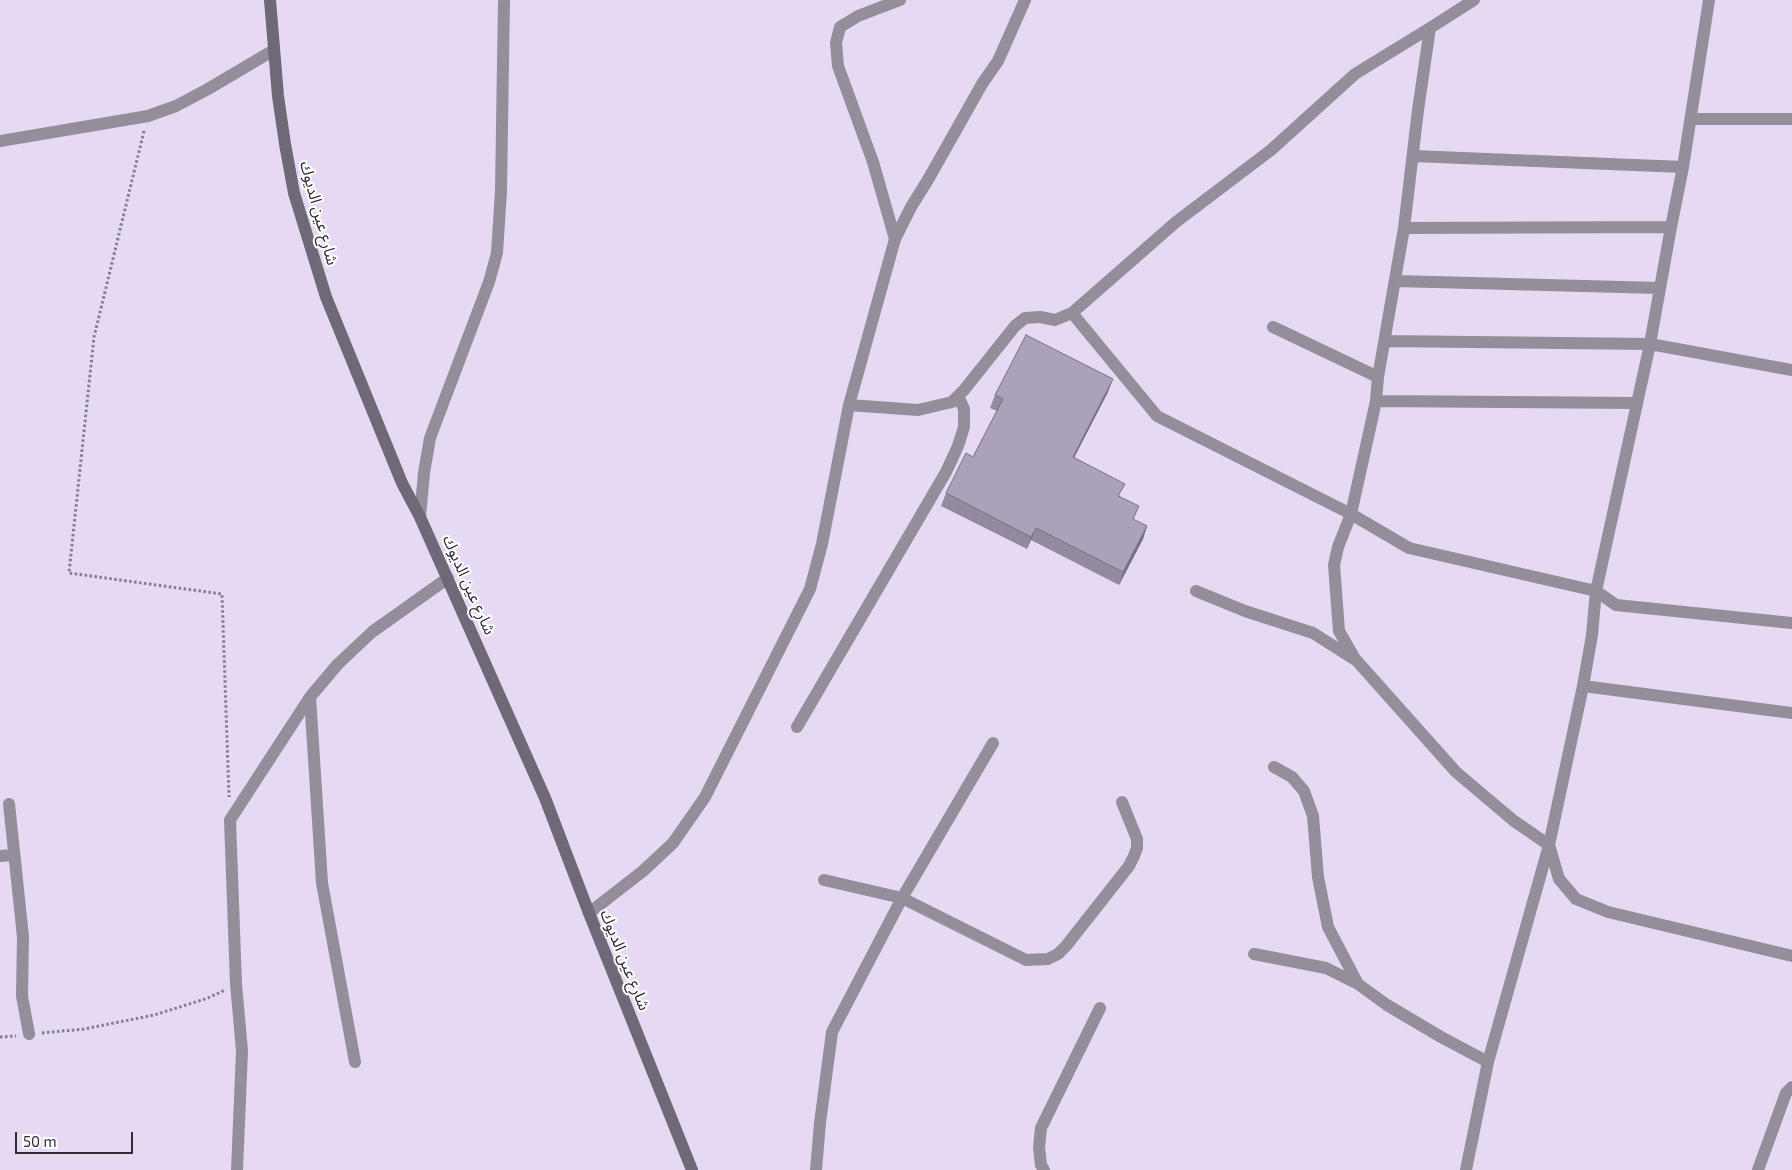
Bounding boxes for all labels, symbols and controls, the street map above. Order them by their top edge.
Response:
street label: شارع عين الديوك [296,159,342,267]
street label: شارع عين الديوك [438,532,500,638]
street label: شارع عين الديوك [596,907,654,1013]
scale bar [18,1122,135,1154]
text: 50 m [23,1132,57,1150]

